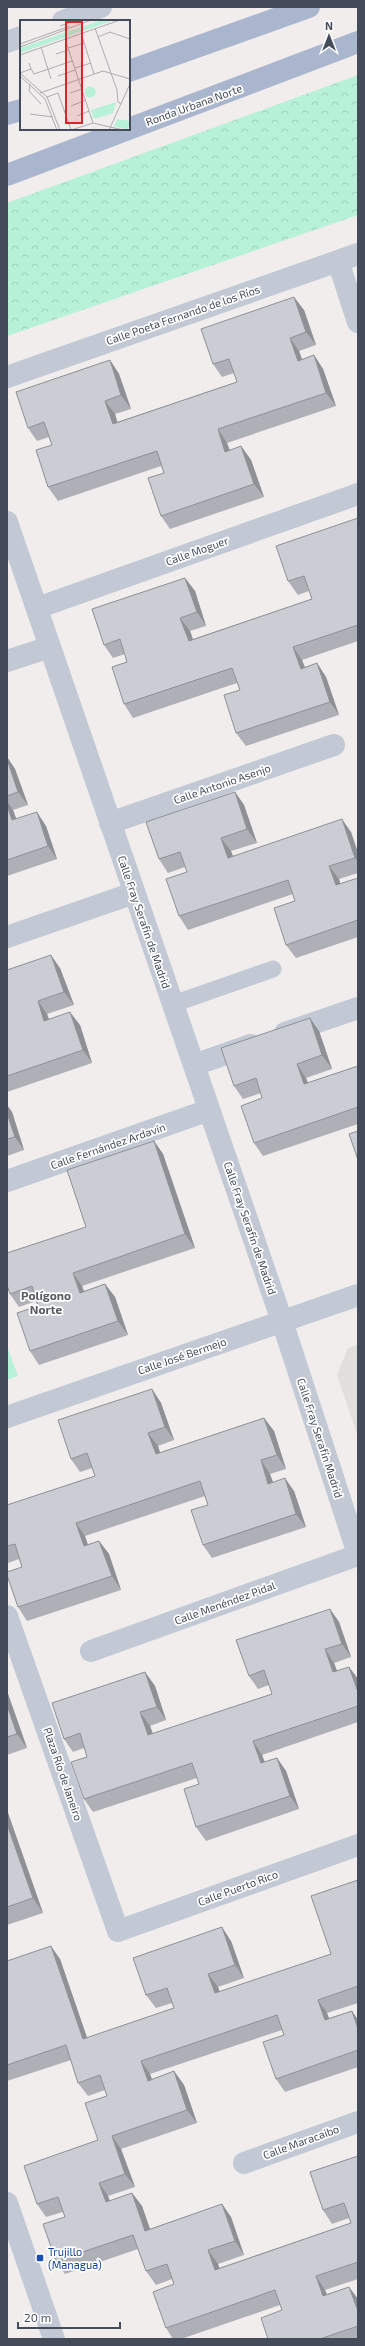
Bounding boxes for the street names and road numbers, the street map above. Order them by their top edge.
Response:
street label: Ronda Urbana Norte [144,81,244,128]
street label: Calle Poeta Fernando de los Ríos [104,282,262,347]
street label: Calle Moguer [164,533,231,568]
street label: Calle Antonio Asenjo [172,761,272,807]
street label: Calle Fray Serafín de Madrid [116,854,173,990]
street label: Calle Fernández Ardavín [49,1120,167,1171]
street label: Calle Fray Serafín de Madrid [222,1160,279,1296]
street label: Calle José Bermejo [136,1334,228,1378]
street label: Calle Fray Serafín Madrid [295,1376,346,1499]
street label: Calle Menéndez Pidal [173,1578,278,1627]
street label: Plaza Río de Janeiro [41,1725,86,1822]
street label: Calle Puerto Rico [196,1867,280,1908]
street label: Calle Maracaibo [261,2122,341,2161]

